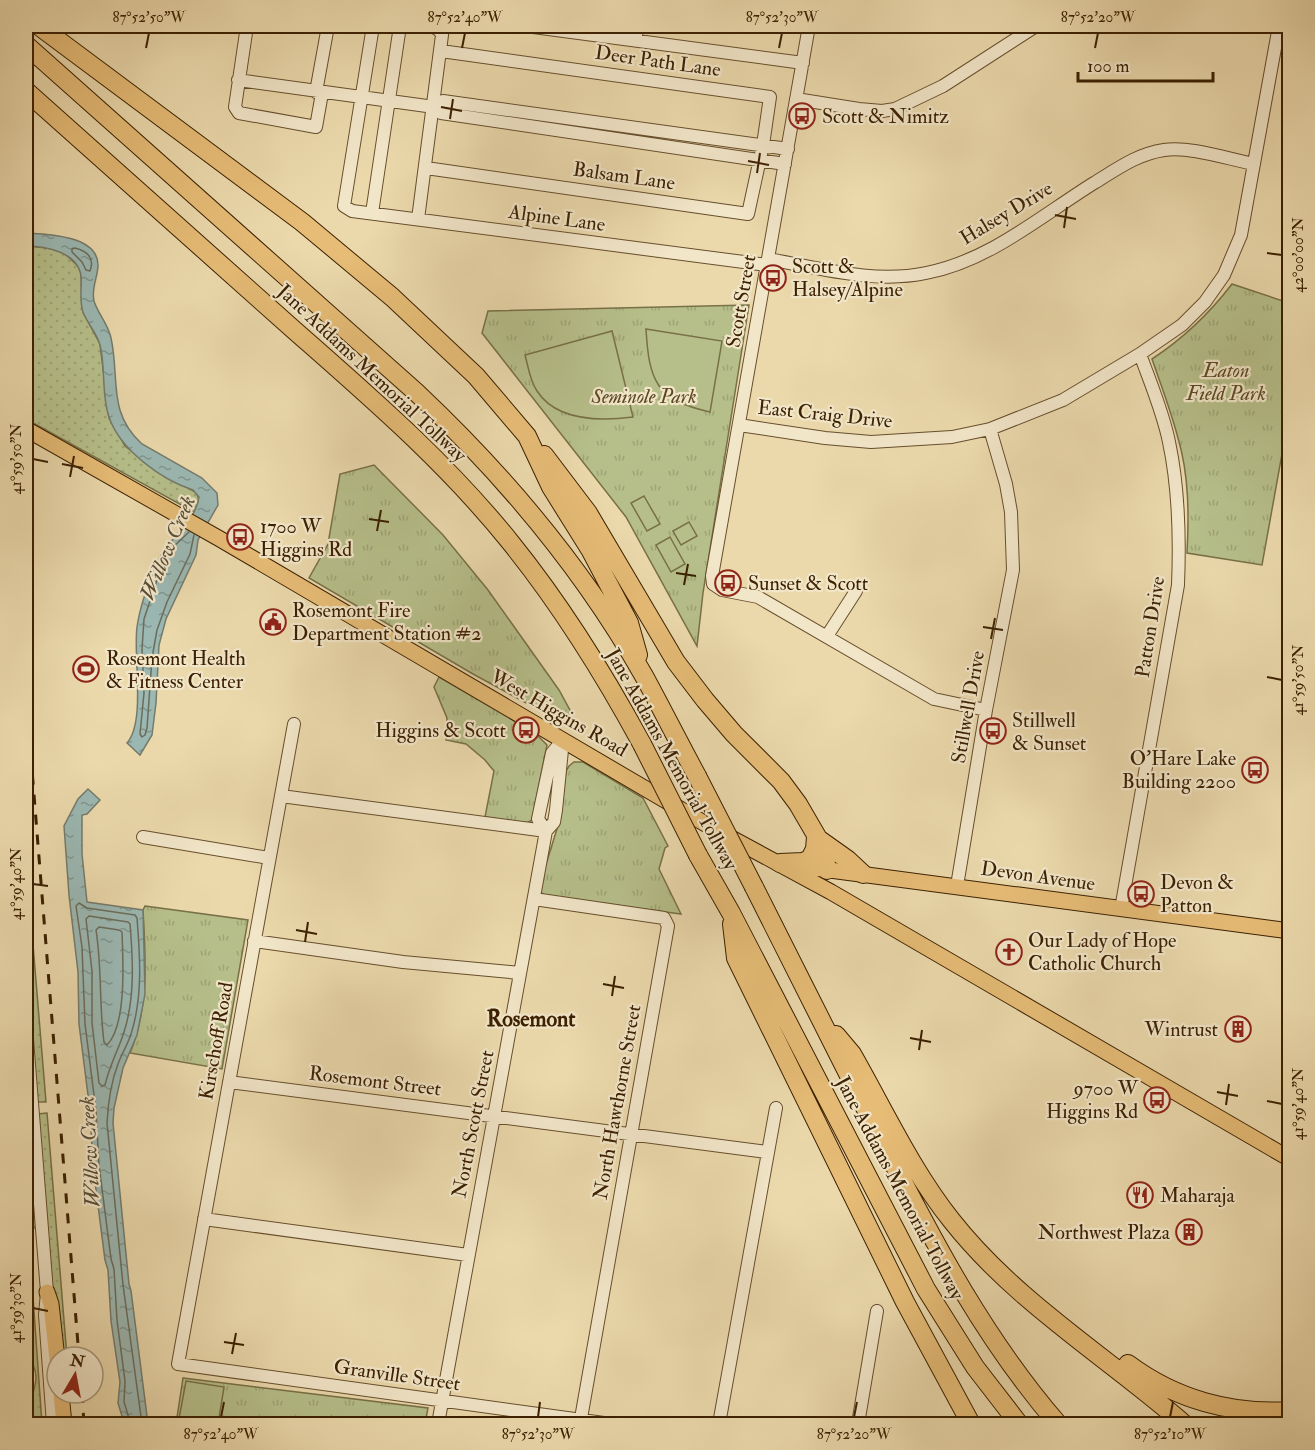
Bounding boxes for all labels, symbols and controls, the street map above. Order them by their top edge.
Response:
text: 87°52'50"W [112,8,186,27]
text: 87°52'40"W [428,8,503,27]
text: 87°52'30"W [746,8,819,27]
text: 87°52'20"W [1061,8,1136,27]
street label: Deer Path Lane [594,40,722,82]
scale bar [1078,45,1213,83]
text: 100 m [1087,55,1130,78]
bus stop icon: Scott & Nimitz [787,101,817,131]
place label: Scott & Nimitz [822,104,949,129]
street label: Balsam Lane [571,156,677,196]
street label: Halsey Drive [955,176,1057,250]
street label: Alpine Lane [506,199,607,238]
text: 42°00'00"N [1289,217,1308,293]
street label: Scott Street [721,252,762,350]
place label: Scott & Halsey/Alpine [792,254,903,303]
bus stop icon: Scott & Halsey/Alpine [758,263,788,293]
street label: Jane Addams Memorial Tollway [271,278,473,468]
park label: Eaton Field Park [1185,358,1266,406]
park label: Seminole Park [591,384,696,409]
street label: East Craig Drive [756,394,894,434]
text: 41°59'50"N [7,423,26,495]
water label: Willow Creek [134,492,202,604]
place label: 1700 W Higgins Rd [260,514,352,562]
bus stop icon: 1700 W Higgins Rd [225,522,255,552]
bus stop icon: Sunset & Scott [713,568,743,598]
place label: Sunset & Scott [748,571,869,596]
street label: Patton Drive [1130,575,1170,679]
place label: Rosemont Fire Department Station #2 [292,598,481,647]
public building icon: Rosemont Fire Department Station #2 [258,607,288,637]
street label: Jane Addams Memorial Tollway [600,643,744,875]
text: 41°59'50"N [1289,644,1308,716]
place label: Rosemont Health & Fitness Center [106,646,246,694]
street label: Stillwell Drive [946,649,990,765]
sports icon: Rosemont Health & Fitness Center [71,654,101,684]
street label: West Higgins Road [485,663,632,762]
place label: Stillwell & Sunset [1012,708,1087,756]
bus stop icon: Higgins & Scott [511,715,541,745]
bus stop icon: Stillwell & Sunset [978,716,1008,746]
place label: Higgins & Scott [375,718,507,743]
place label: O'Hare Lake Building 2200 [1122,746,1236,794]
bus stop icon: O'Hare Lake Building 2200 [1240,755,1270,785]
text: 41°59'40"N [7,847,26,920]
street label: Devon Avenue [979,856,1097,896]
place label: Devon & Patton [1160,870,1234,918]
bus stop icon: Devon & Patton [1126,879,1156,909]
place label: Our Lady of Hope Catholic Church [1028,928,1176,976]
church icon: Our Lady of Hope Catholic Church [994,937,1024,967]
street label: Kirschoff Road [193,980,239,1102]
street label: North Hawthorne Street [588,1002,647,1201]
district label: Rosemont [487,1005,576,1033]
building icon: Wintrust [1223,1014,1253,1044]
place label: Wintrust [1144,1017,1219,1042]
street label: North Scott Street [446,1048,500,1200]
street label: Rosemont Street [307,1060,443,1102]
text: 41°59'40"N [1289,1067,1308,1140]
street label: Jane Addams Memorial Tollway [830,1071,970,1305]
place label: 9700 W Higgins Rd [1046,1076,1139,1124]
bus stop icon: 9700 W Higgins Rd [1142,1085,1172,1115]
water label: Willow Creek [74,1096,106,1208]
restaurant icon: Maharaja [1125,1180,1155,1210]
place label: Maharaja [1160,1183,1235,1208]
building icon: Northwest Plaza [1174,1217,1204,1247]
place label: Northwest Plaza [1038,1220,1171,1245]
text: 41°59'30"N [7,1272,26,1343]
north arrow [45,1345,105,1405]
text: N [68,1350,87,1372]
street label: Granville Street [332,1354,462,1396]
text: 87°52'40"W [184,1425,259,1444]
text: 87°52'30"W [502,1425,575,1444]
text: 87°52'20"W [817,1425,892,1444]
text: 87°52'10"W [1134,1425,1207,1444]

